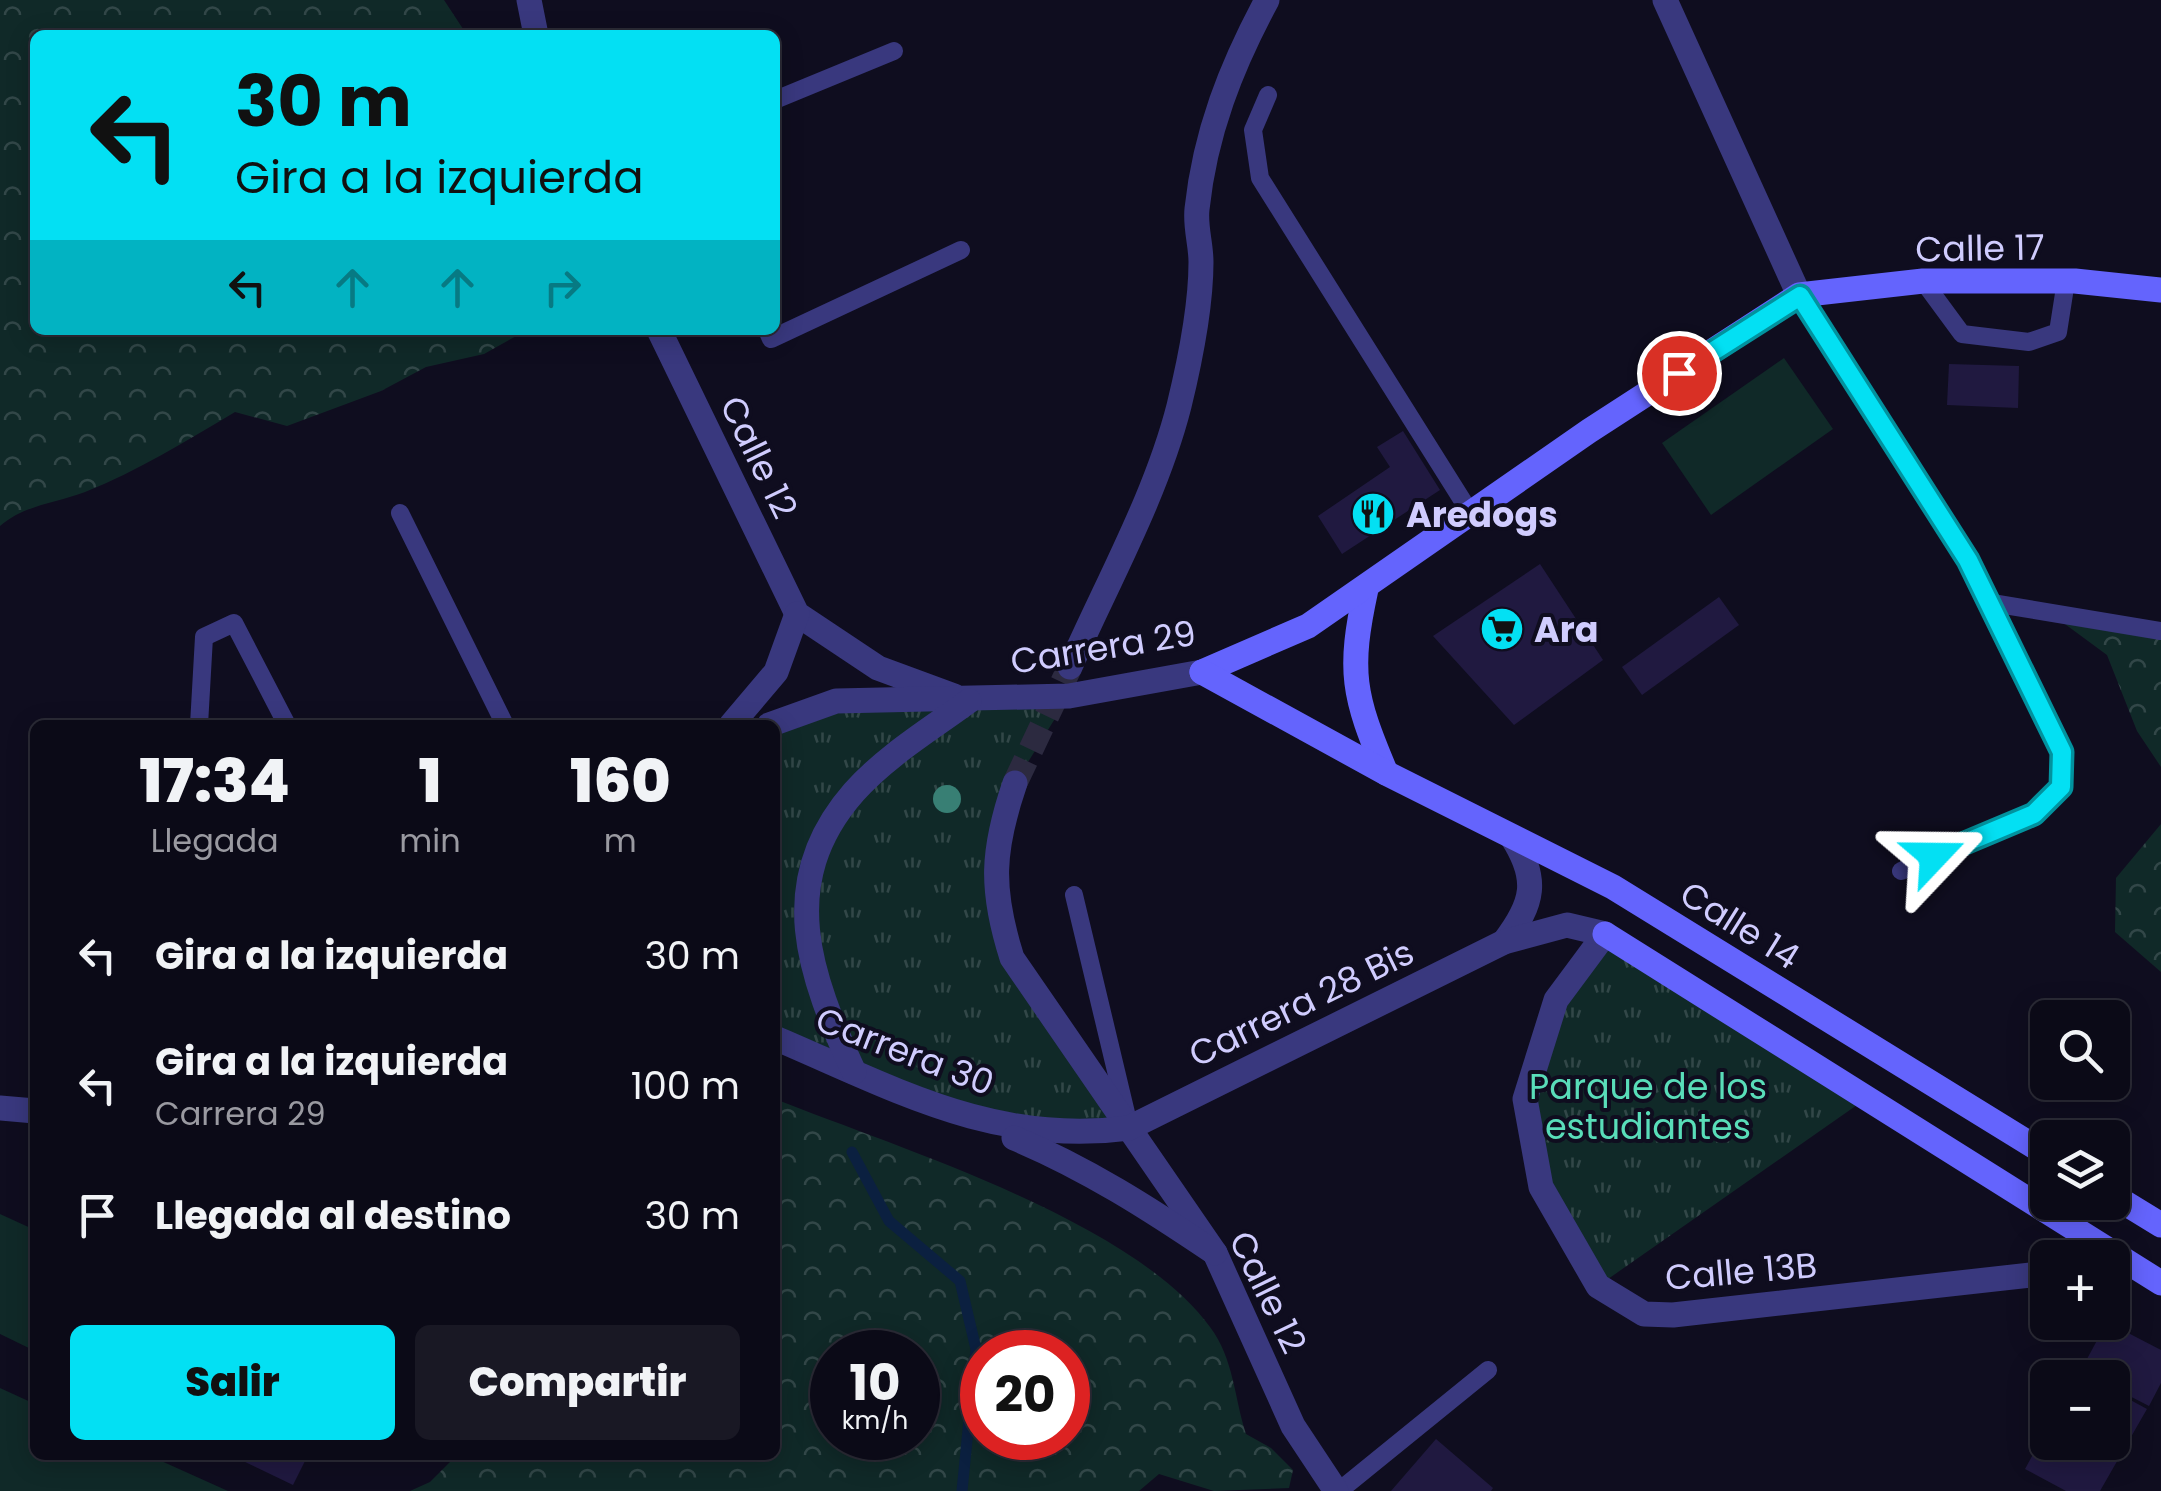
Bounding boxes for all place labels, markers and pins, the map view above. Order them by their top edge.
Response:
pin [1637,331,1722,416]
place label: Aredogs [1406,490,1558,539]
restaurant icon: Aredogs [1350,491,1396,537]
place label: Ara [1534,605,1599,654]
supermarket icon: Ara [1479,606,1525,652]

